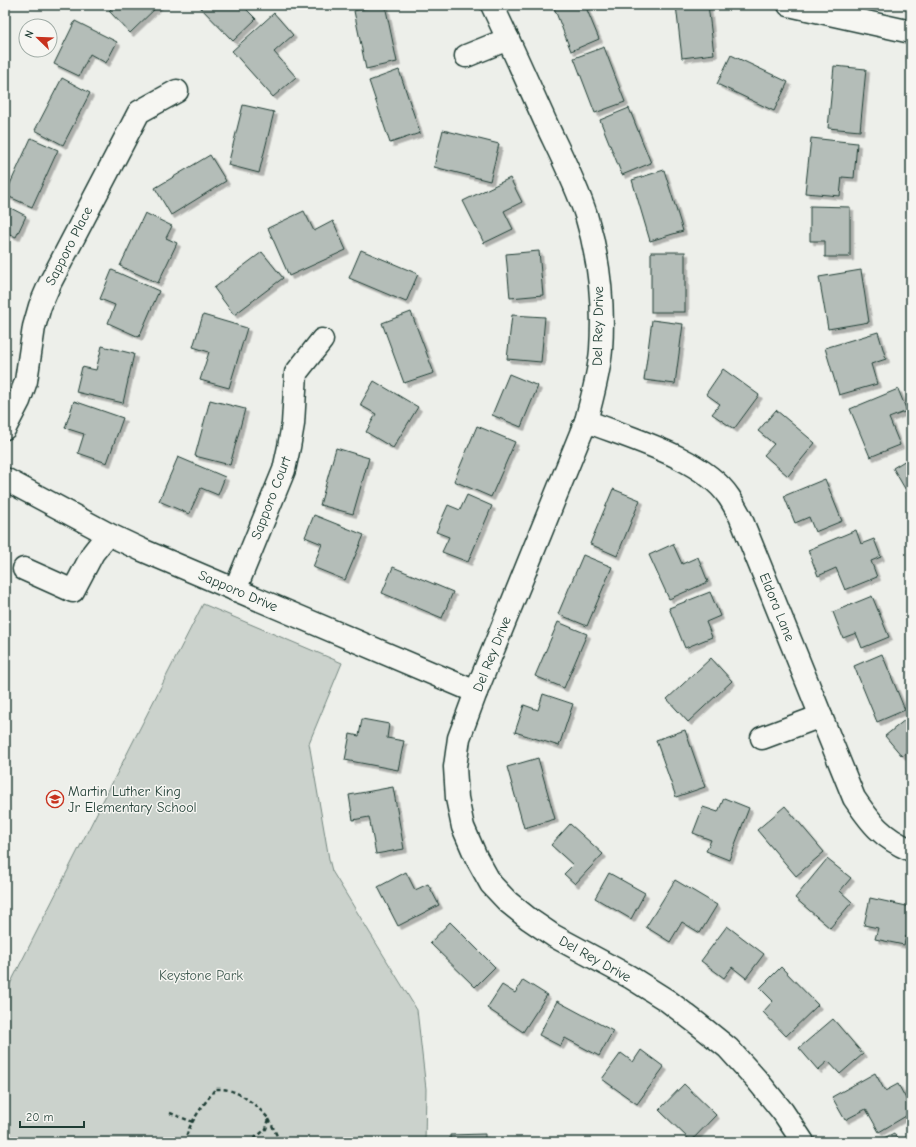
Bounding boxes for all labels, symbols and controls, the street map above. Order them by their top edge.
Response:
north arrow [18,18,58,58]
text: N [22,28,37,40]
street label: Sapporo Place [42,204,96,288]
street label: Del Rey Drive [589,286,607,366]
street label: Sapporo Court [247,453,295,542]
street label: Sapporo Drive [196,567,280,615]
street label: Eldora Lane [756,570,798,644]
street label: Del Rey Drive [469,614,515,694]
place label: Martin Luther King Jr Elementary School [68,783,197,816]
school or university icon: Martin Luther King Jr Elementary School [45,789,65,809]
street label: Del Rey Drive [556,932,634,986]
park label: Keystone Park [159,967,243,984]
scale bar [20,1103,84,1129]
text: 20 m [26,1110,54,1124]

